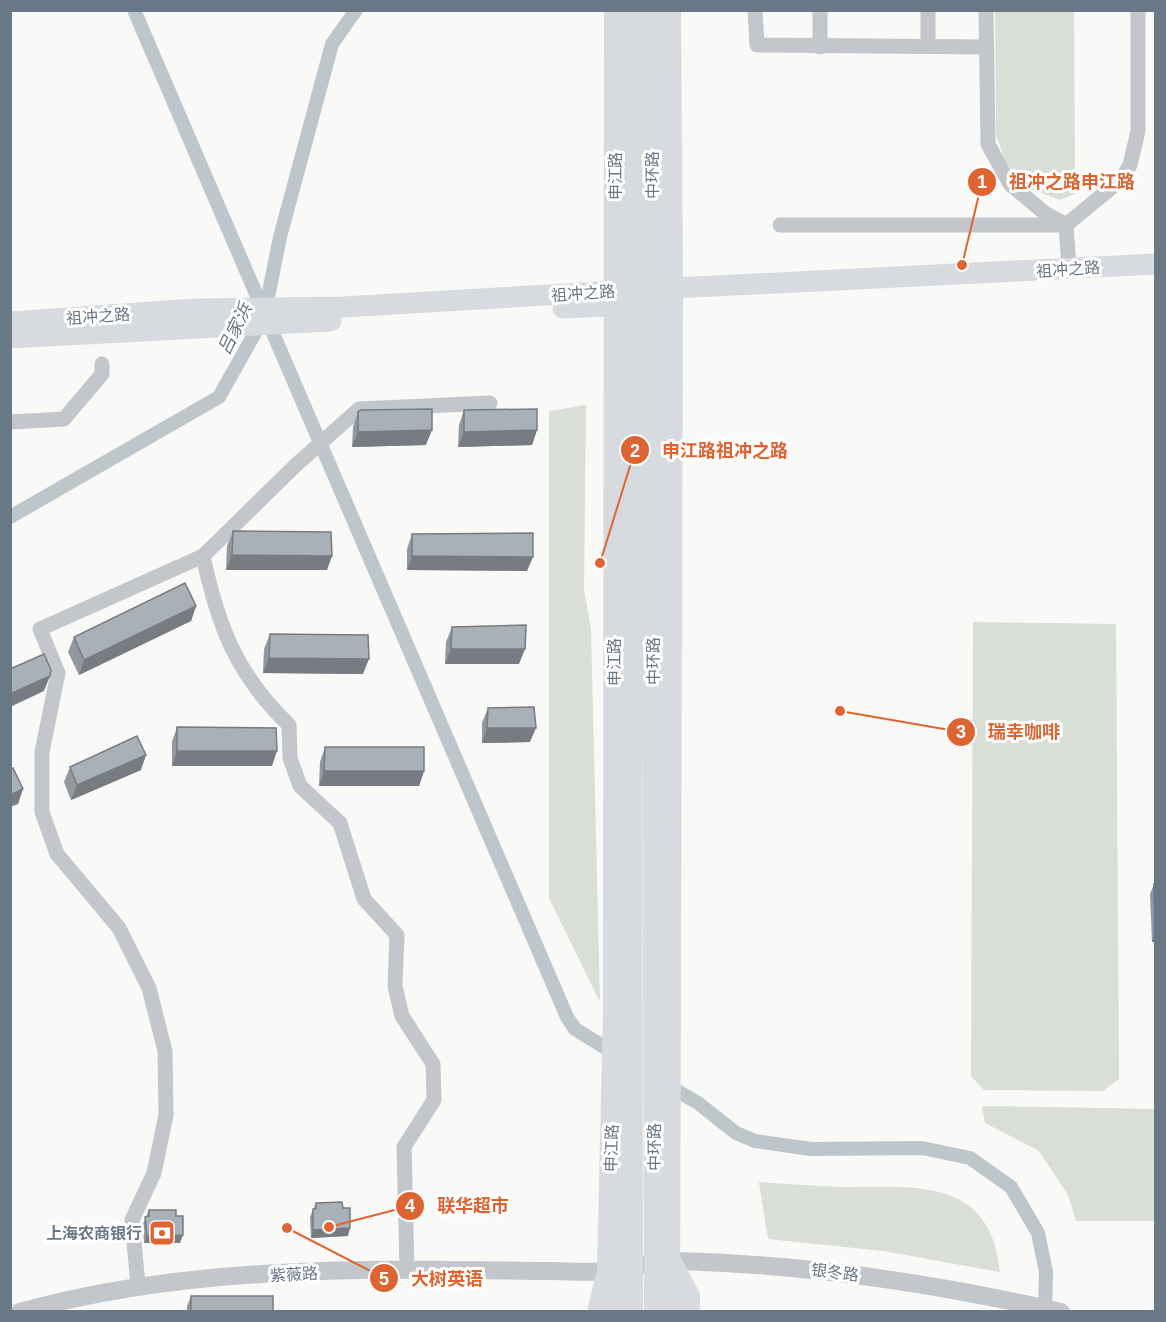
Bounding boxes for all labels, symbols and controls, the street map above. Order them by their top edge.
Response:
street label: 中环路 [644,151,661,199]
street label: 申江路 [607,152,624,200]
callout: 祖冲之路申江路 [967,164,1147,200]
text: 1 [977,172,987,192]
text: 祖冲之路申江路 [1009,172,1135,192]
street label: 祖冲之路 [1036,259,1101,280]
street label: 祖冲之路 [551,283,616,304]
water label: 吕家浜 [214,299,257,358]
street label: 祖冲之路 [66,306,131,327]
callout: 申江路祖冲之路 [620,432,800,468]
text: 2 [630,441,640,461]
text: 申江路祖冲之路 [662,441,788,461]
street label: 中环路 [645,637,662,685]
street label: 申江路 [606,638,623,686]
callout: 瑞幸咖啡 [946,714,1072,750]
text: 3 [956,722,966,742]
text: 瑞幸咖啡 [988,722,1060,742]
street label: 中环路 [646,1123,663,1171]
street label: 申江路 [602,1124,621,1172]
callout: 联华超市 [395,1188,521,1224]
text: 4 [405,1196,415,1216]
text: 联华超市 [437,1196,509,1216]
bank icon: 上海农商银行 [147,1218,177,1248]
place label: 上海农商银行 [46,1225,142,1242]
callout: 大树英语 [369,1260,495,1296]
street label: 银冬路 [810,1261,860,1284]
street label: 紫薇路 [270,1265,318,1284]
text: 5 [379,1269,389,1289]
text: 大树英语 [411,1269,483,1289]

